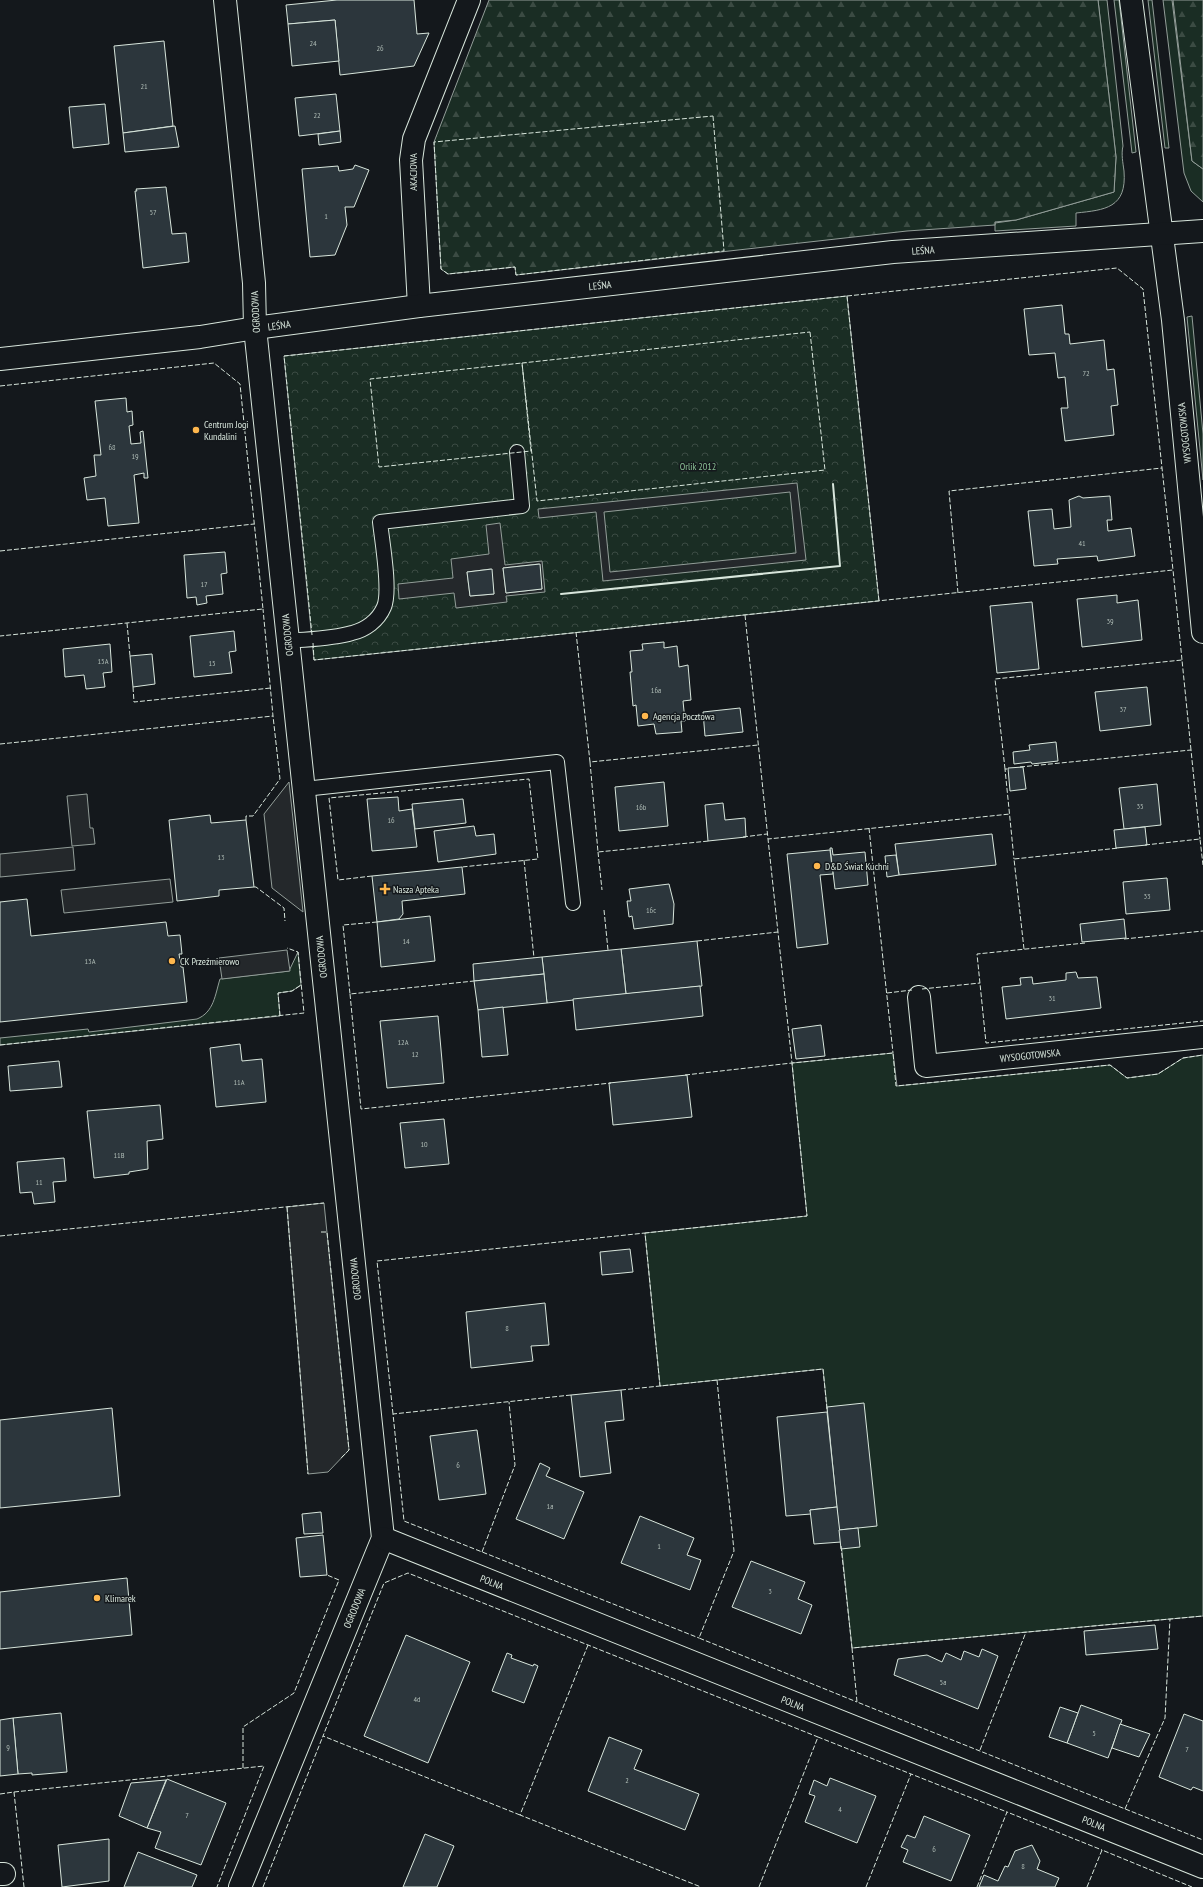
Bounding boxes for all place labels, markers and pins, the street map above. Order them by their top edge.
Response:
place label: Centrum Jogi Kundalini [204,418,249,443]
marker: Centrum Jogi Kundalini [191,425,201,435]
place label: Agencja Pocztowa [653,710,715,723]
marker: Agencja Pocztowa [640,711,650,721]
place label: D&D Świat Kuchni [825,860,889,873]
marker: D&D Świat Kuchni [812,861,822,871]
place label: Nasza Apteka [393,883,439,896]
marker: Nasza Apteka [380,884,390,894]
place label: CK Przeźmierowo [180,955,239,968]
marker: CK Przeźmierowo [167,956,177,966]
place label: Klimarek [105,1592,136,1605]
marker: Klimarek [92,1593,102,1603]

